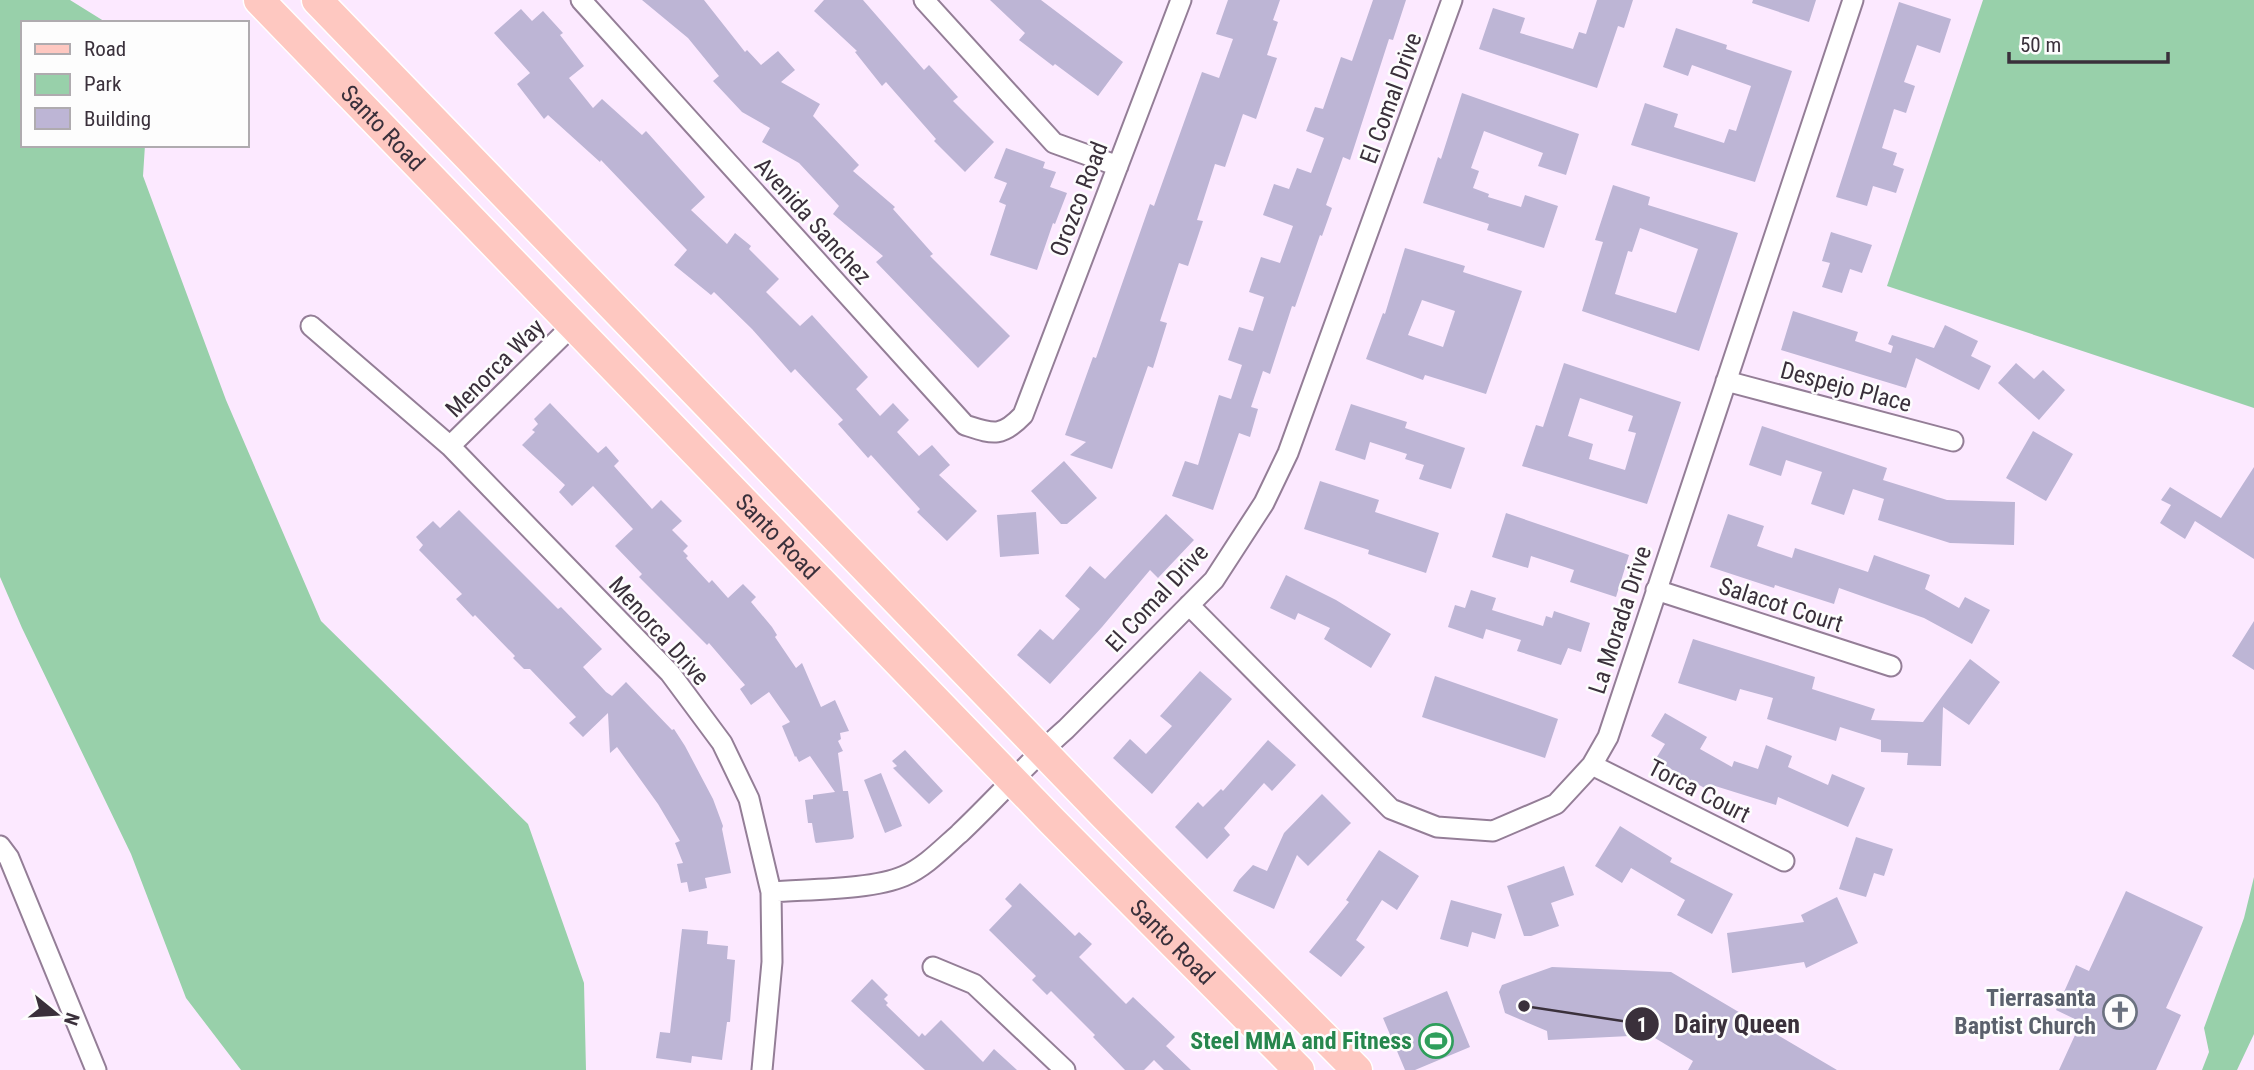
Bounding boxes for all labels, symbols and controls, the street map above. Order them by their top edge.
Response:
legend [21,21,248,147]
scale bar [2009,21,2168,65]
street label: El Comal Drive [1354,29,1428,167]
text: 50 m [2020,33,2061,57]
text: Road [84,37,126,61]
text: Park [84,72,122,96]
street label: Santo Road [335,79,430,177]
text: Building [84,107,151,131]
street label: Orozco Road [1044,138,1114,260]
street label: Avenida Sanchez [749,152,877,290]
street label: Menorca Way [440,313,550,423]
street label: Despejo Place [1777,356,1915,418]
street label: Santo Road [730,488,825,585]
street label: El Comal Drive [1100,538,1214,658]
street label: La Morada Drive [1583,543,1657,697]
street label: Menorca Drive [603,571,715,691]
street label: Salacot Court [1715,572,1847,638]
street label: Torca Court [1643,753,1755,829]
street label: Santo Road [1124,894,1220,990]
north arrow [21,979,91,1049]
place label: Tierrasanta Baptist Church [1954,984,2096,1040]
church icon: Tierrasanta Baptist Church [2101,993,2139,1031]
callout: Dairy Queen [1625,1001,1814,1048]
text: Dairy Queen [1674,1009,1800,1039]
text: N [59,1010,84,1028]
text: 1 [1637,1013,1647,1037]
sports icon: Steel MMA and Fitness [1417,1022,1455,1060]
place label: Steel MMA and Fitness [1190,1027,1412,1055]

